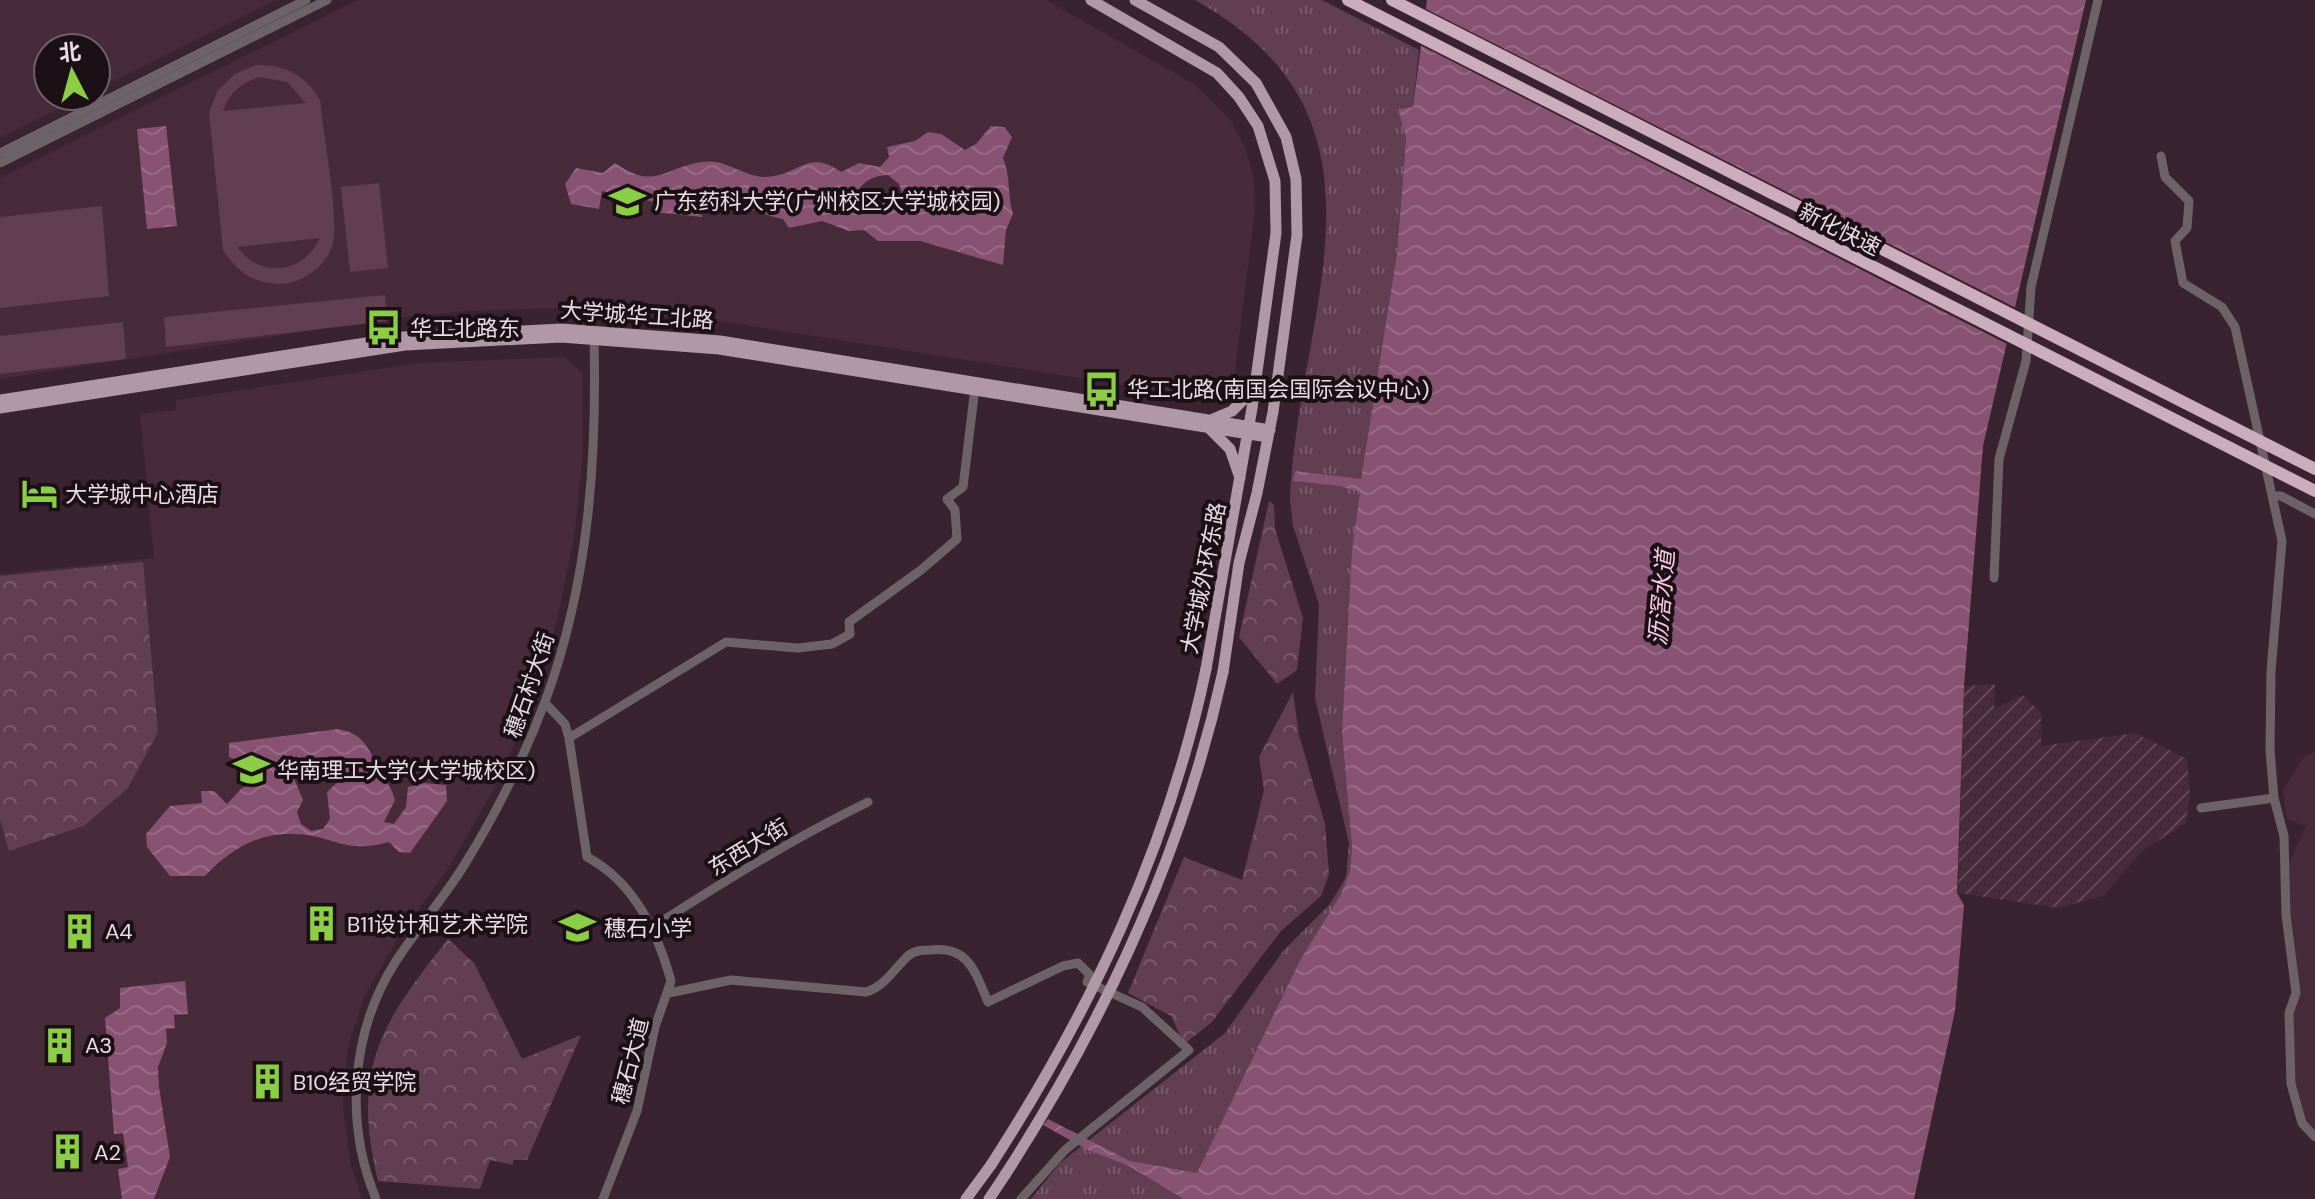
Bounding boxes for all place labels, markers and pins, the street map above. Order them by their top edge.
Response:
school or university icon: 广东药科大学(广州校区大学城校园) [609,182,647,220]
place label: 广东药科大学(广州校区大学城校园) [654,187,1000,216]
bus stop icon: 华工北路东 [365,309,403,347]
place label: 华工北路东 [410,314,520,343]
bus stop icon: 华工北路(南国会国际会议中心) [1082,370,1120,408]
place label: 华工北路(南国会国际会议中心) [1127,375,1429,404]
hotel icon: 大学城中心酒店 [20,475,58,513]
place label: 大学城中心酒店 [65,480,219,509]
school or university icon: 华南理工大学(大学城校区) [232,751,270,789]
place label: 华南理工大学(大学城校区) [277,756,535,785]
building icon: B11设计和艺术学院 [302,905,340,943]
school or university icon: 穗石小学 [559,909,597,947]
place label: B11设计和艺术学院 [347,910,528,939]
building icon: A4 [60,912,98,950]
place label: 穗石小学 [604,914,692,943]
place label: A4 [105,917,133,946]
building icon: A3 [40,1026,78,1064]
place label: A3 [85,1031,112,1060]
building icon: B10经贸学院 [248,1063,286,1101]
place label: B10经贸学院 [293,1068,416,1097]
building icon: A2 [49,1133,87,1171]
place label: A2 [94,1138,121,1167]

